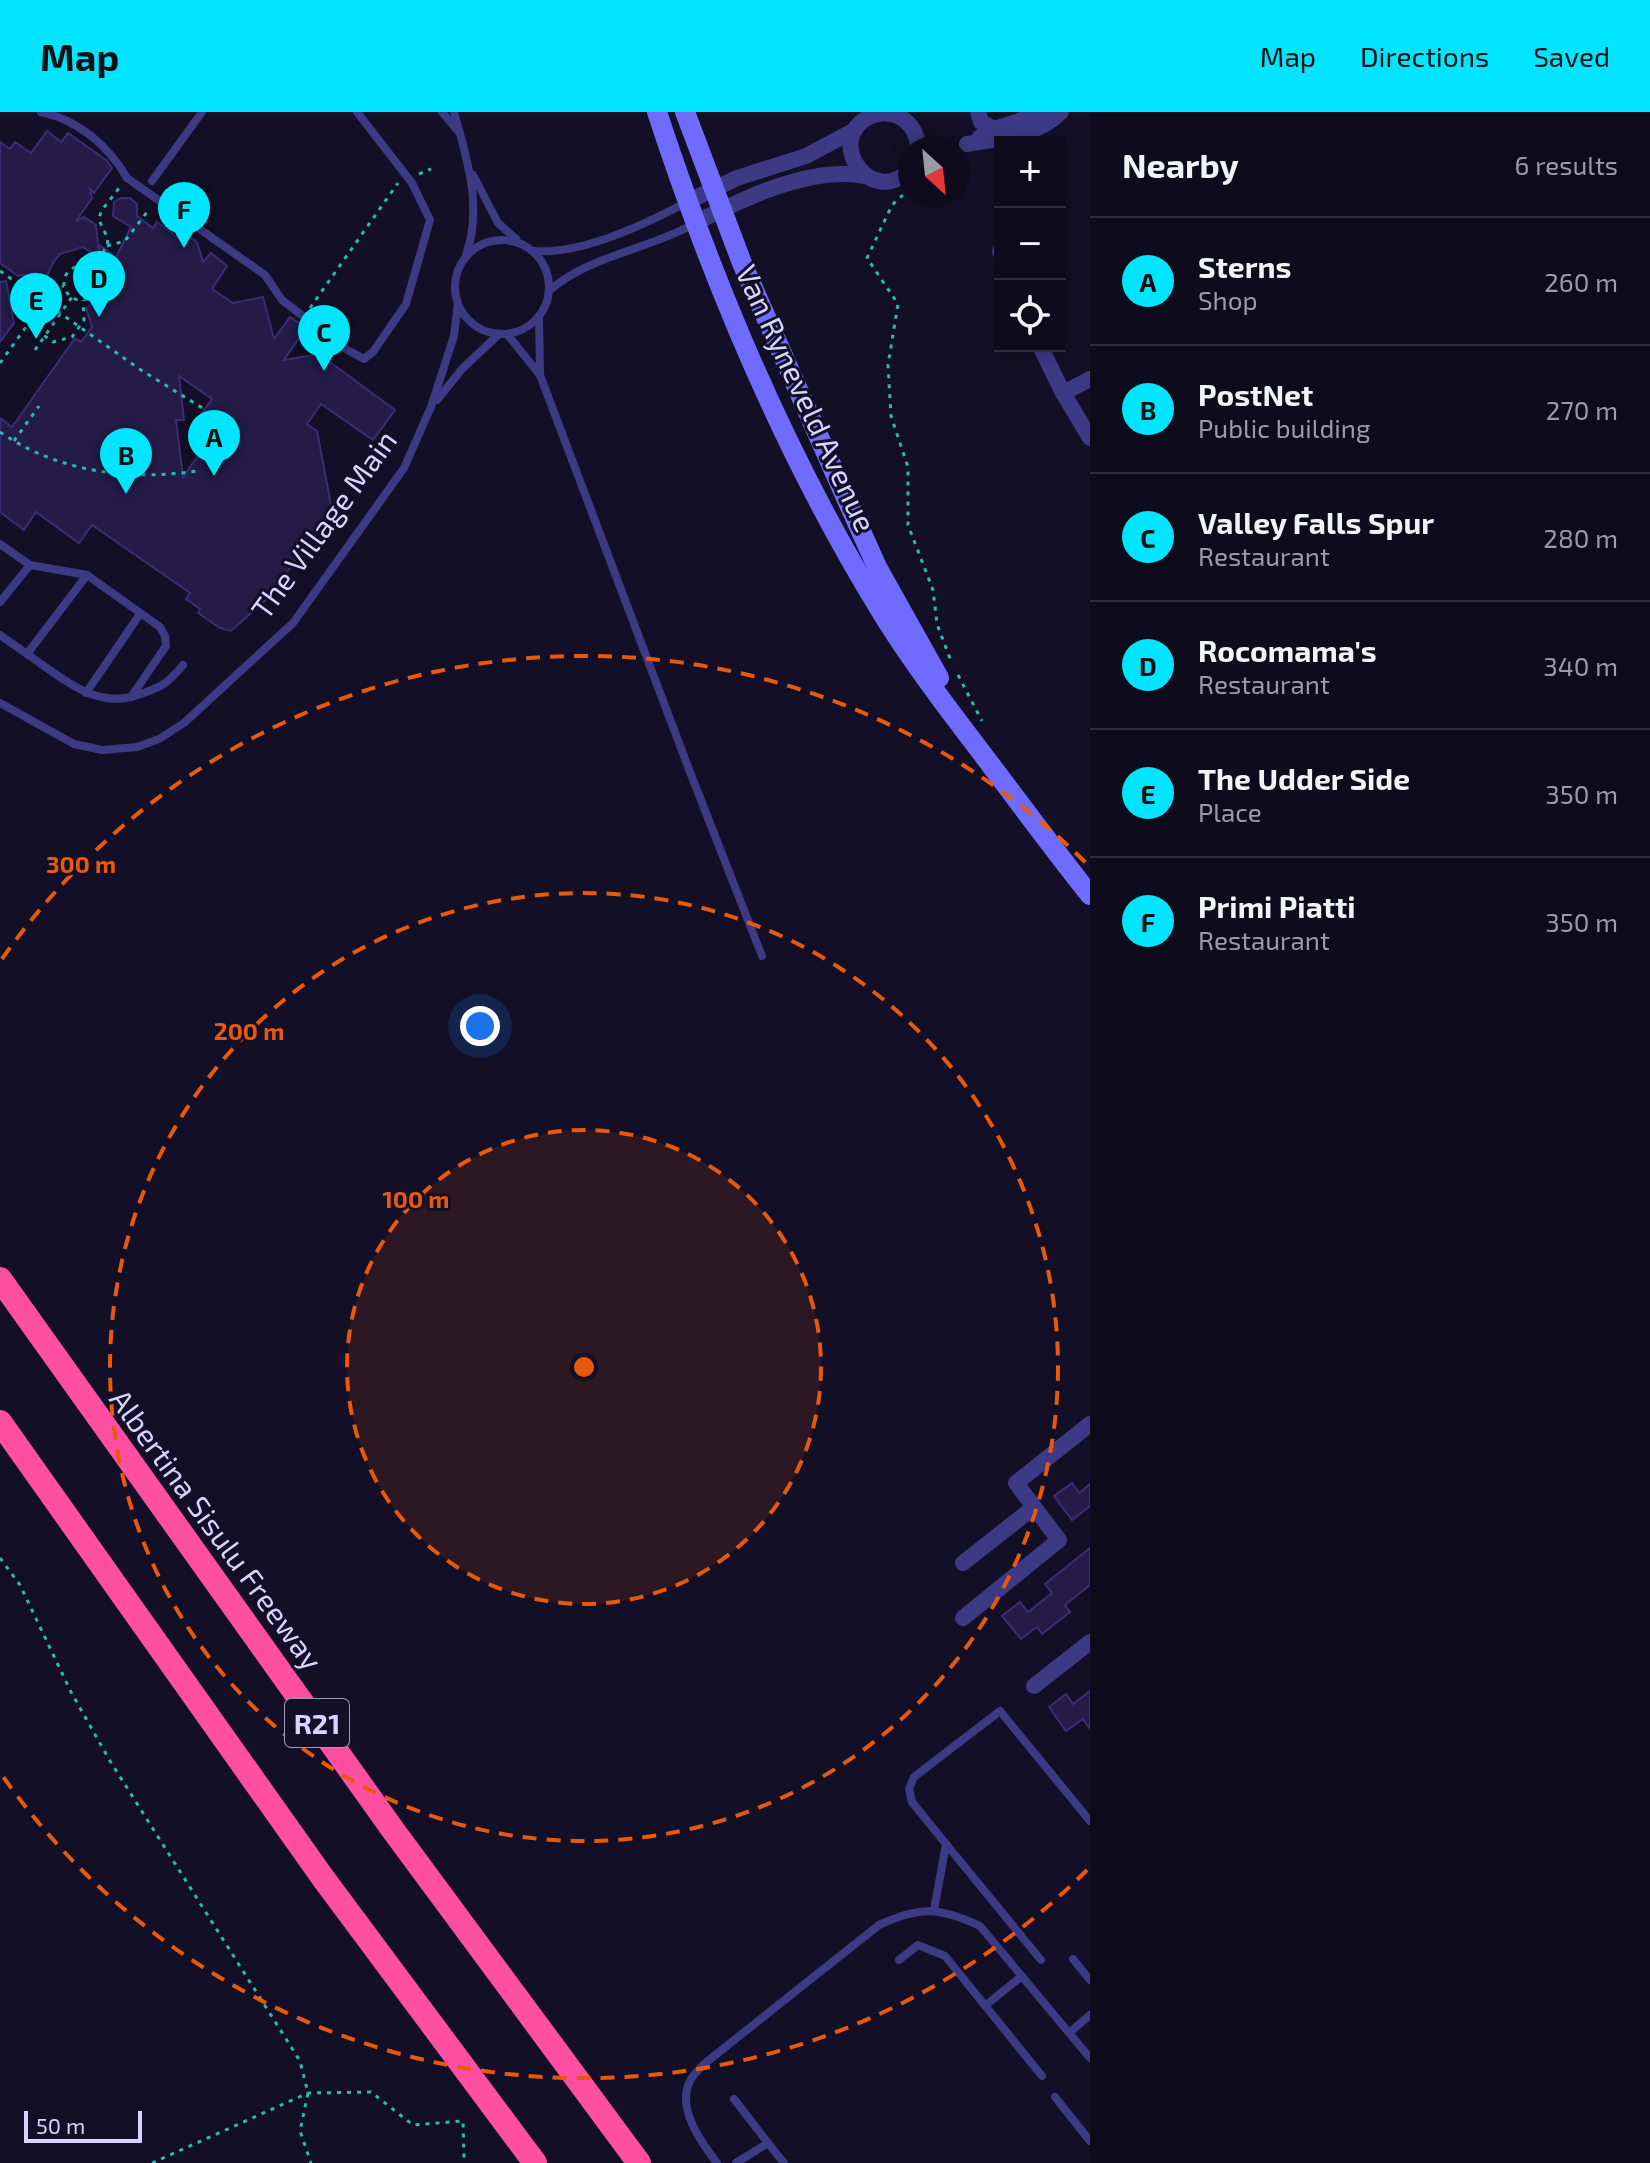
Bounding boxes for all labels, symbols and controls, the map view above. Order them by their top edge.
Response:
text: Map [40,33,119,79]
text: Map [1260,39,1316,73]
text: Directions [1360,39,1489,73]
text: Saved [1533,39,1610,73]
north arrow [898,136,970,208]
map controls [994,136,1066,352]
button: + [994,136,1066,208]
text: Nearby [1122,144,1239,185]
text: 6 results [1515,149,1618,180]
pin: F [158,182,210,248]
button: − [994,208,1066,280]
text: Sterns [1198,248,1291,284]
pin: D [73,251,125,317]
street label: Van Ryneveld Avenue [729,259,885,537]
text: A [1140,266,1156,297]
text: 260 m [1544,266,1618,297]
pin: E [10,273,62,339]
button: locate [994,280,1066,352]
text: Shop [1198,284,1258,315]
pin: C [298,305,350,371]
text: PostNet [1198,376,1313,412]
text: B [1140,394,1156,425]
text: 270 m [1546,394,1618,425]
pin: A [188,410,240,476]
text: Public building [1198,412,1370,443]
street label: The Village Main [243,423,403,625]
pin: B [100,428,152,494]
text: Valley Falls Spur [1198,504,1434,540]
text: C [1140,522,1156,553]
text: 280 m [1543,522,1618,553]
text: Restaurant [1198,540,1330,571]
text: Rocomama's [1198,632,1377,668]
text: D [1139,650,1157,681]
text: 340 m [1543,650,1618,681]
text: Restaurant [1198,668,1330,699]
text: The Udder Side [1198,760,1410,796]
text: E [1140,778,1156,809]
text: 350 m [1545,778,1618,809]
text: Place [1198,796,1262,827]
text: 300 m [46,849,116,878]
text: Primi Piatti [1198,888,1356,924]
text: F [1141,906,1155,937]
text: 350 m [1545,906,1618,937]
text: Restaurant [1198,924,1330,955]
your location [460,1006,500,1046]
text: 200 m [214,1016,284,1045]
text: 100 m [383,1184,449,1213]
centre of rings [570,1353,598,1381]
street label: Albertina Sisulu Freeway [103,1382,331,1676]
road number: R21 [285,1699,349,1747]
scale bar [24,2107,142,2143]
text: 50 m [36,2112,85,2138]

